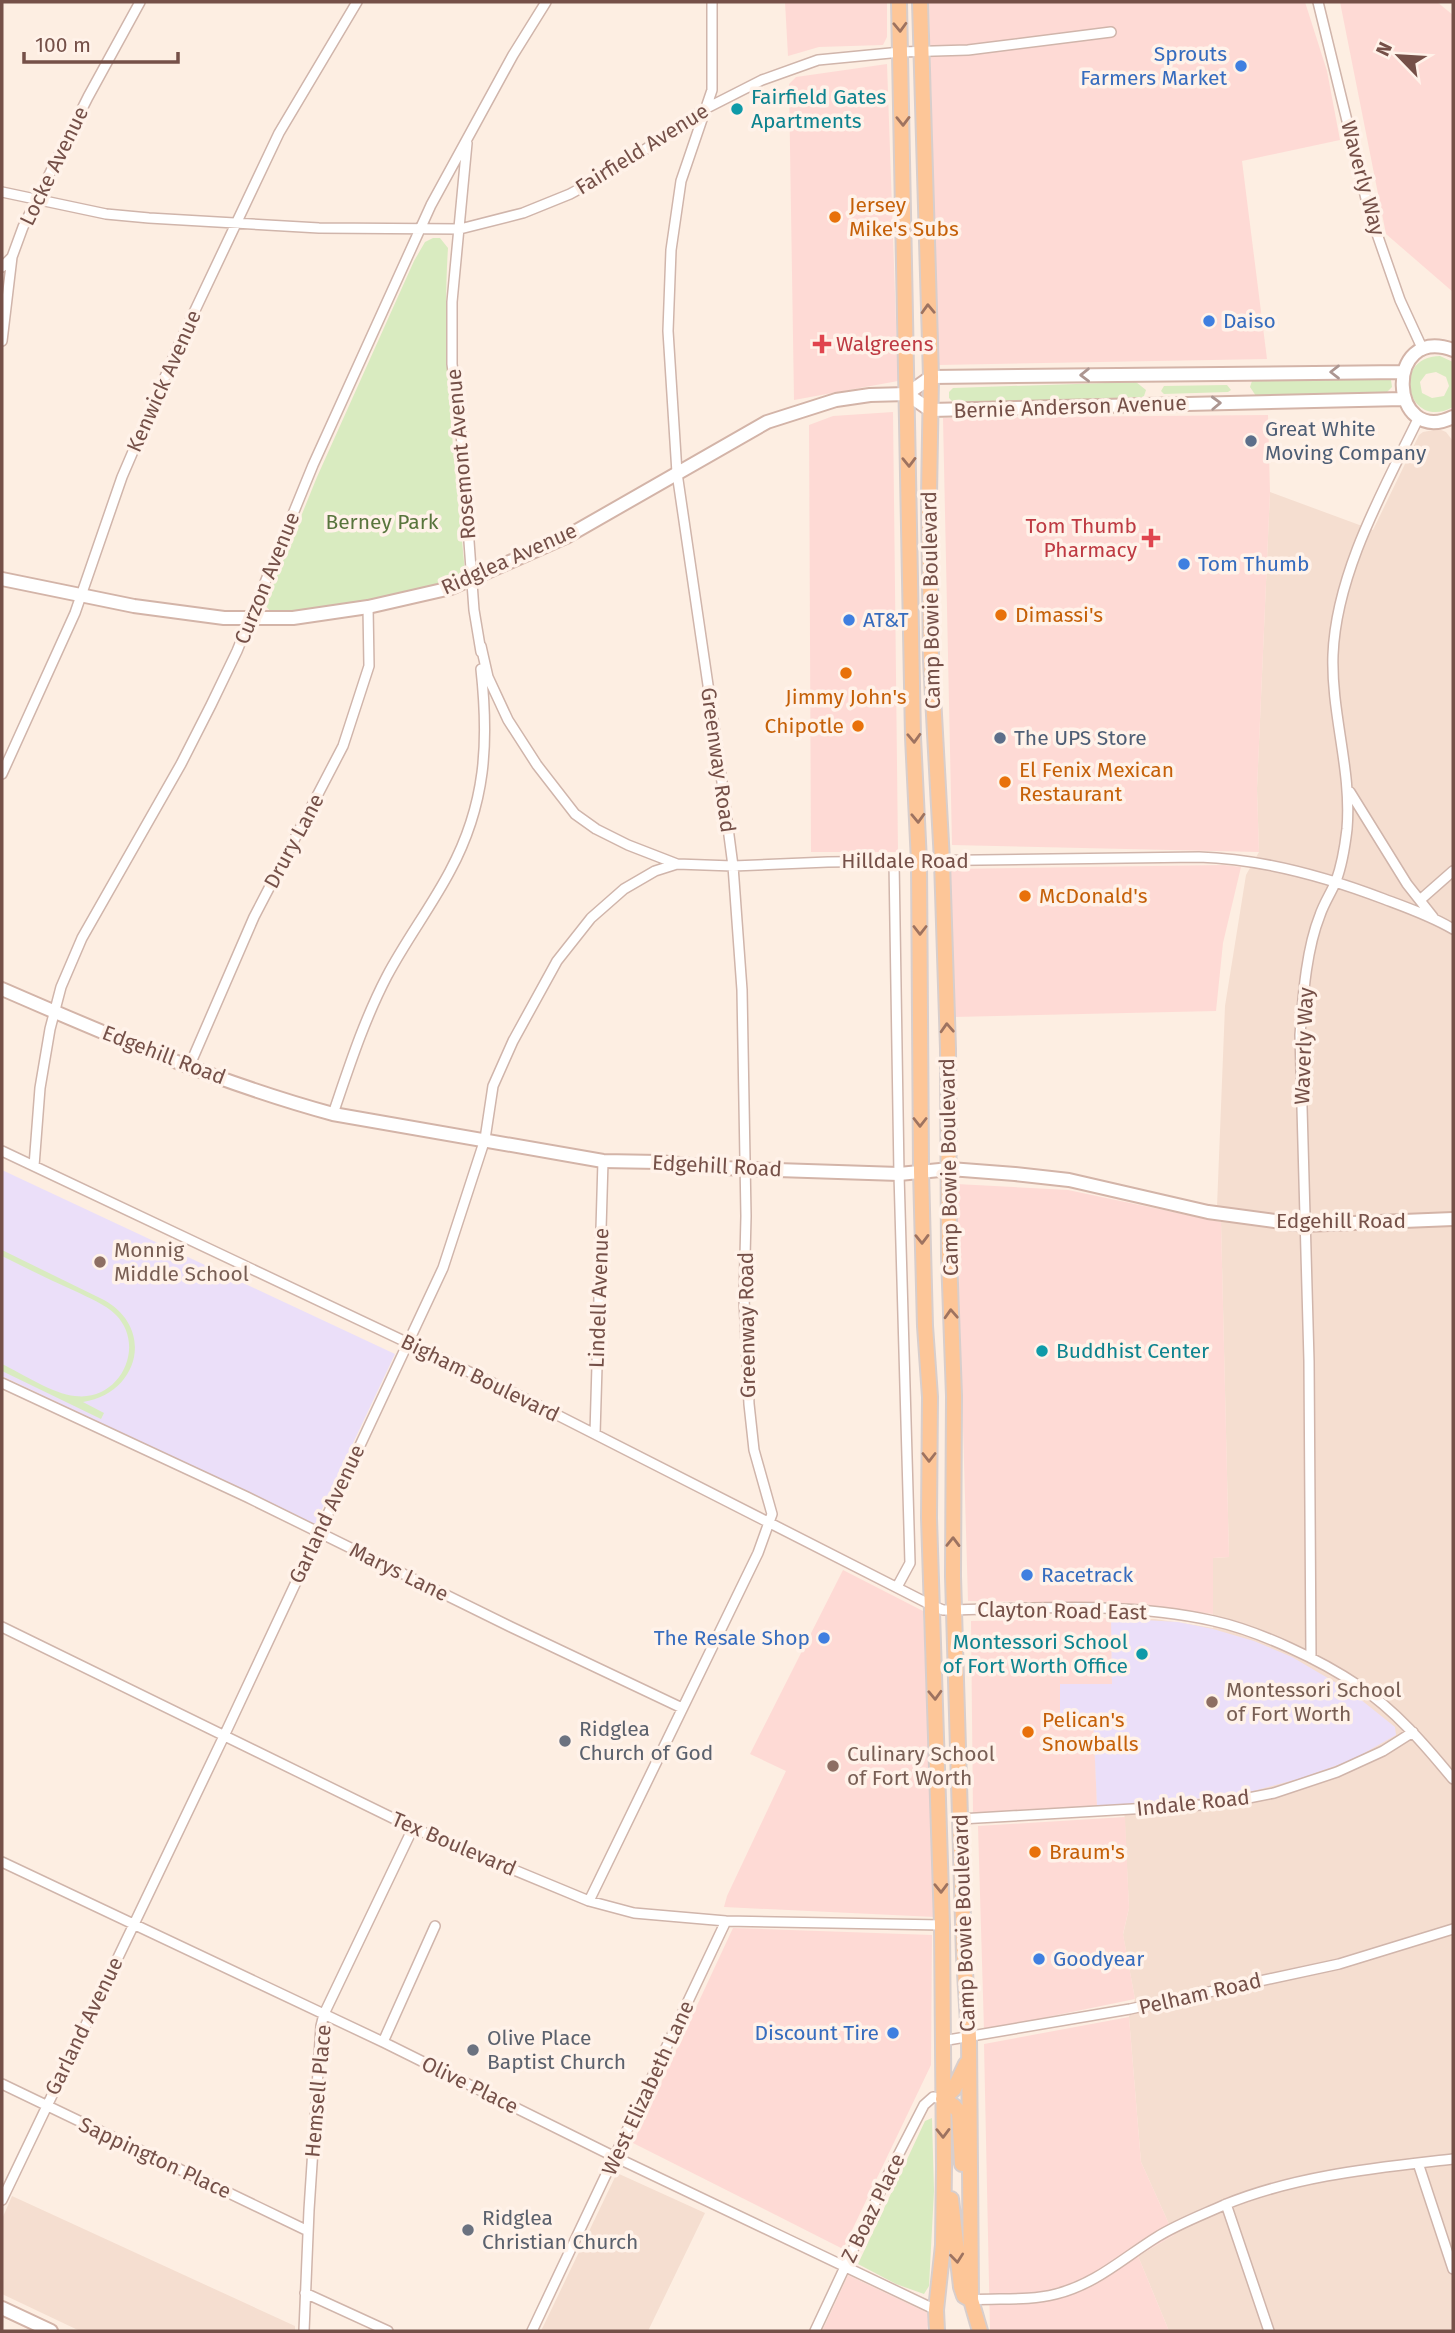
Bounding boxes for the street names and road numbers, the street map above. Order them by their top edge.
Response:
street label: Fairfield Avenue [571,98,713,200]
street label: Locke Avenue [14,102,94,230]
street label: Waverly Way [1335,118,1391,239]
street label: Kenwick Avenue [121,306,207,456]
street label: Rosemont Avenue [441,368,481,540]
street label: Bernie Anderson Avenue [953,390,1187,424]
street label: Camp Bowie Boulevard [916,491,946,709]
street label: Curzon Avenue [229,508,305,648]
street label: Ridglea Avenue [437,517,581,601]
street label: Greenway Road [695,686,741,834]
street label: Drury Lane [258,789,330,893]
street label: Hilldale Road [841,848,969,874]
street label: Waverly Way [1289,986,1319,1105]
street label: Edgehill Road [99,1020,229,1090]
street label: Camp Bowie Boulevard [934,1058,964,1276]
street label: Edgehill Road [651,1150,783,1182]
street label: Edgehill Road [1276,1208,1406,1234]
street label: Lindell Avenue [584,1227,614,1369]
street label: Greenway Road [733,1252,761,1398]
street label: Bigham Boulevard [397,1328,563,1428]
street label: Garland Avenue [283,1440,371,1588]
street label: Marys Lane [345,1537,453,1607]
street label: Clayton Road East [977,1597,1148,1625]
street label: Indale Road [1135,1784,1251,1822]
street label: Tex Boulevard [388,1806,520,1882]
street label: Camp Bowie Boulevard [947,1814,981,2032]
street label: Garland Avenue [39,1953,129,2099]
street label: Pelham Road [1136,1967,1264,2021]
street label: West Elizabeth Lane [596,1997,700,2179]
street label: Hemsell Place [299,2023,337,2159]
street label: Olive Place [417,2050,523,2120]
street label: Sappington Place [75,2111,235,2205]
street label: Z Boaz Place [835,2149,911,2267]

